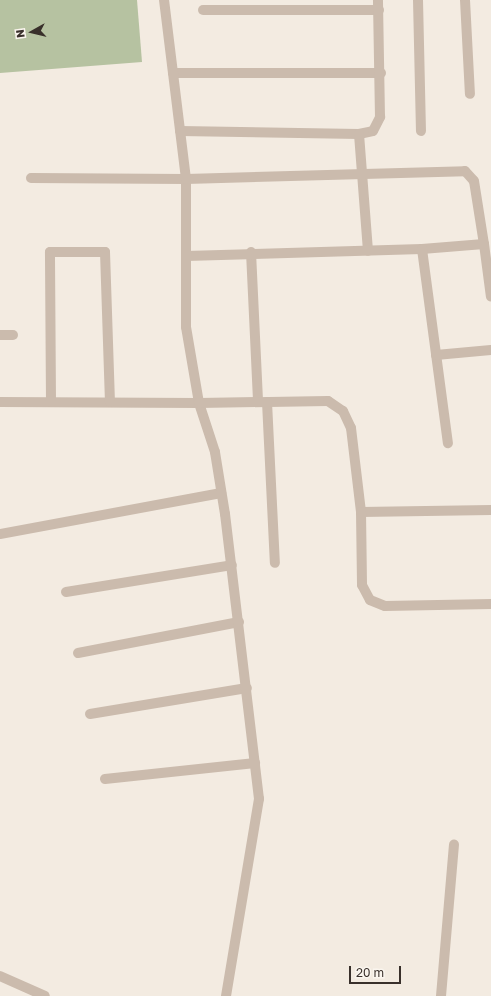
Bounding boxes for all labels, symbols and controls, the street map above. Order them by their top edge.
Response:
north arrow [12,12,52,52]
text: N [13,29,27,39]
scale bar [351,958,403,984]
text: 20 m [356,965,384,980]

